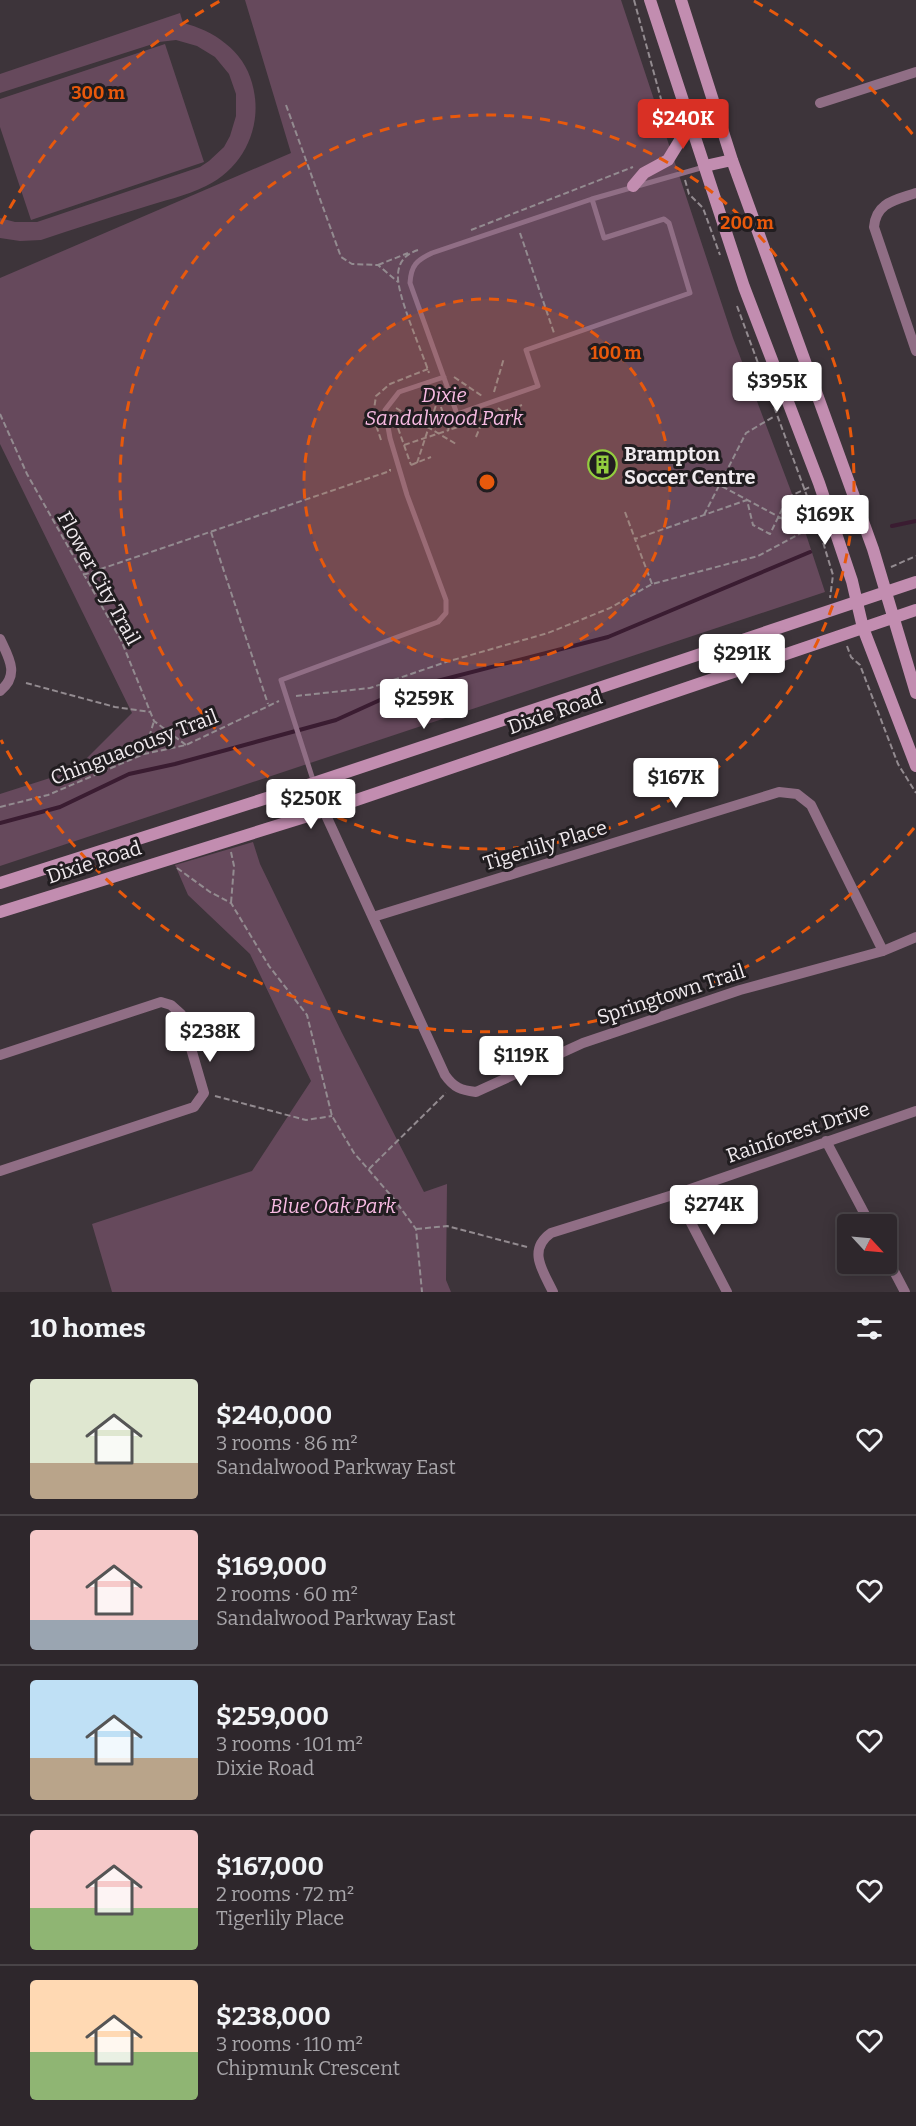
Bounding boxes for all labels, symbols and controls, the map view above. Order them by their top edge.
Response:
text: 300 m [71,82,125,104]
pin: $240K [641,99,725,150]
text: $240K [652,106,714,130]
text: 200 m [720,212,774,234]
text: 100 m [590,342,642,364]
pin: $395K [735,362,819,413]
text: $395K [747,369,807,393]
park label: Dixie Sandalwood Park [365,383,524,430]
place label: Brampton Soccer Centre [624,442,755,489]
building icon: Brampton Soccer Centre [587,449,619,481]
centre of rings [477,472,497,492]
pin: $169K [783,495,867,546]
text: $169K [796,502,854,526]
street label: Flower City Trail [52,507,146,649]
pin: $291K [700,634,784,685]
text: $291K [713,641,771,665]
pin: $259K [382,679,466,730]
street label: Dixie Road [505,685,605,739]
text: $259K [394,686,454,710]
street label: Chinguacousy Trail [47,704,221,790]
pin: $167K [634,758,718,809]
text: $167K [647,765,705,789]
pin: $250K [269,779,353,830]
text: $250K [280,786,342,810]
street label: Tigerlily Place [480,815,610,875]
street label: Dixie Road [44,835,145,889]
street label: Springtown Trail [594,959,748,1029]
pin: $238K [168,1012,252,1063]
text: $238K [180,1019,240,1043]
pin: $119K [479,1036,563,1087]
text: $119K [493,1043,549,1067]
street label: Rainforest Drive [723,1096,873,1168]
pin: $274K [672,1185,756,1236]
text: $274K [684,1192,744,1216]
park label: Blue Oak Park [270,1194,396,1218]
north arrow [837,1214,897,1274]
map controls [837,1214,897,1274]
icon: filters [853,1312,886,1345]
text: 10 homes [30,1313,146,1344]
text: $240,000 [216,1400,332,1431]
icon: home [78,1403,150,1475]
icon: heart [853,1423,886,1456]
text: 3 rooms · 86 m² [216,1431,358,1455]
text: Sandalwood Parkway East [216,1455,456,1479]
text: $169,000 [216,1551,327,1582]
icon: home [78,1554,150,1626]
icon: heart [853,1574,886,1607]
text: 2 rooms · 60 m² [216,1582,358,1606]
text: Sandalwood Parkway East [216,1606,456,1630]
text: $259,000 [216,1701,329,1732]
icon: home [78,1704,150,1776]
icon: heart [853,1724,886,1757]
text: 3 rooms · 101 m² [216,1732,363,1756]
text: Dixie Road [216,1756,314,1780]
text: $167,000 [216,1851,324,1882]
icon: home [78,1854,150,1926]
icon: heart [853,1874,886,1907]
text: 2 rooms · 72 m² [216,1882,354,1906]
text: Tigerlily Place [216,1906,344,1930]
text: $238,000 [216,2001,331,2032]
icon: home [78,2004,150,2076]
icon: heart [853,2024,886,2057]
text: 3 rooms · 110 m² [216,2032,363,2056]
text: Chipmunk Crescent [216,2056,400,2080]

